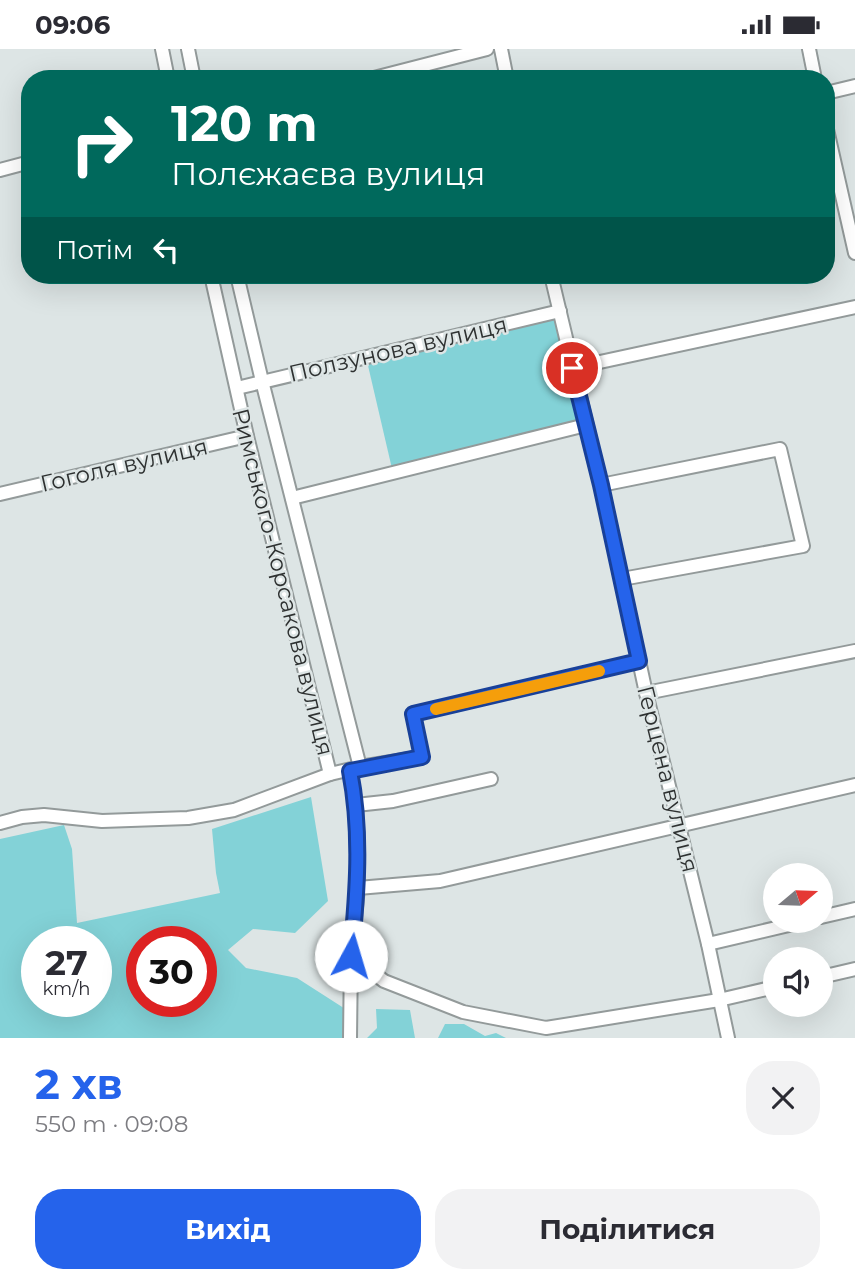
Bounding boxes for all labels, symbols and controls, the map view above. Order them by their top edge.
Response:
text: 09:06 [35,9,110,41]
text: 120 m [171,94,318,153]
icon: right [56,98,147,189]
text: Полєжаєва вулиця [171,154,485,193]
icon: left [147,231,185,269]
text: Потім [56,234,133,266]
street label: Ползунова вулиця [286,310,510,388]
pin [542,338,602,398]
icon: arrive [553,349,591,387]
street label: Римського-Корсакова вулиця [226,405,340,759]
street label: Гоголя вулиця [38,432,210,498]
street label: Герцена вулиця [631,683,705,875]
north arrow [763,863,833,933]
map controls [763,863,833,1017]
position arrow [314,919,388,993]
speed limit sign: 30 [126,926,217,1017]
text: 27 [45,941,88,984]
button: sound [763,947,833,1017]
text: km/h [42,978,91,1000]
text: 2 хв [35,1058,123,1110]
button: close [746,1061,820,1135]
text: 550 m · 09:08 [35,1110,188,1138]
button: Вихід [35,1189,421,1269]
button: Поділитися [435,1189,820,1269]

